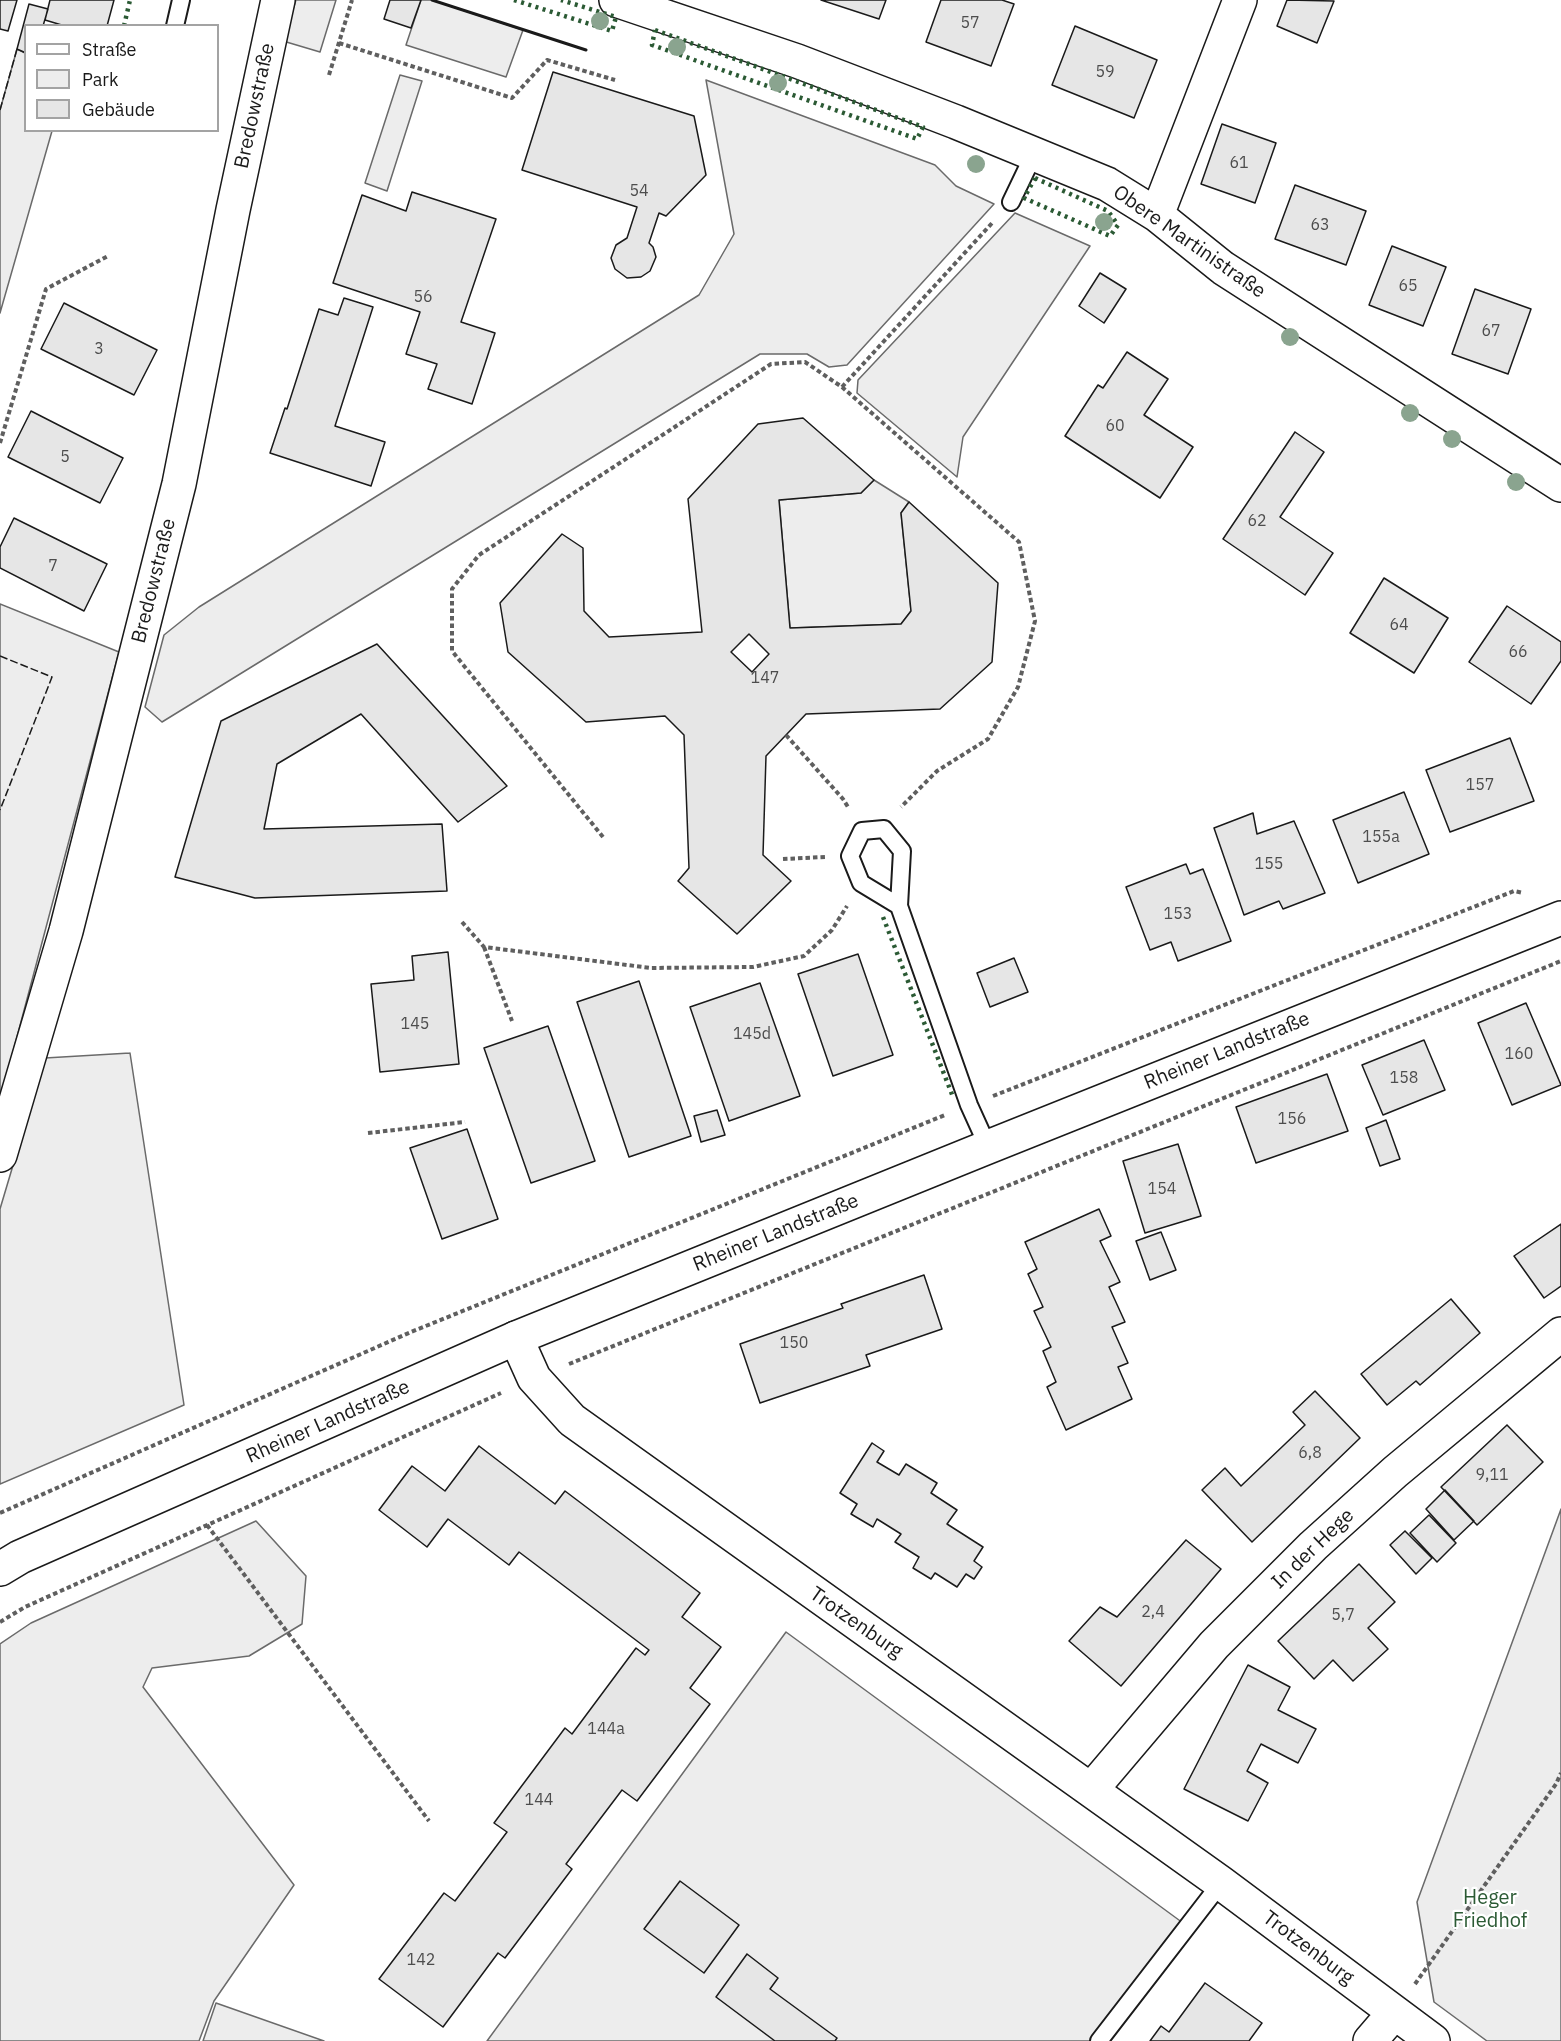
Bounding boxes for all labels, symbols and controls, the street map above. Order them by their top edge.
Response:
house number: 57 [960,13,980,33]
legend [24,24,219,132]
text: Straße [82,38,136,61]
street label: Bredowstraße [230,41,280,171]
house number: 59 [1095,62,1115,82]
text: Park [82,68,118,91]
text: Gebäude [82,98,155,121]
house number: 61 [1229,153,1249,173]
street label: Obere Martinistraße [1108,180,1270,304]
house number: 54 [629,181,649,201]
house number: 63 [1310,215,1330,235]
house number: 65 [1398,276,1418,296]
house number: 56 [413,287,433,307]
house number: 67 [1481,321,1501,341]
house number: 3 [94,339,104,359]
house number: 60 [1105,416,1125,436]
house number: 5 [60,447,70,467]
house number: 62 [1247,511,1267,531]
street label: Bredowstraße [127,516,181,646]
house number: 7 [48,556,58,576]
house number: 64 [1389,615,1409,635]
house number: 66 [1508,642,1528,662]
house number: 147 [751,668,779,688]
house number: 157 [1466,775,1494,795]
house number: 155a [1362,827,1400,847]
house number: 155 [1255,854,1283,874]
house number: 153 [1164,904,1192,924]
street label: Rheiner Landstraße [1141,1007,1313,1095]
house number: 145 [401,1014,429,1034]
house number: 145d [733,1024,771,1044]
house number: 160 [1505,1044,1533,1064]
house number: 158 [1390,1068,1418,1088]
house number: 156 [1278,1109,1306,1129]
house number: 154 [1148,1179,1176,1199]
street label: Rheiner Landstraße [690,1189,862,1277]
house number: 150 [780,1333,808,1353]
street label: Rheiner Landstraße [242,1375,414,1469]
house number: 6,8 [1298,1443,1322,1463]
house number: 9,11 [1475,1465,1509,1485]
street label: In der Hege [1267,1504,1359,1594]
street label: Trotzenburg [805,1582,907,1664]
house number: 2,4 [1141,1602,1165,1622]
house number: 5,7 [1331,1605,1355,1625]
house number: 144a [587,1719,625,1739]
house number: 144 [525,1790,553,1810]
park label: Heger Friedhof [1453,1886,1527,1933]
street label: Trotzenburg [1258,1906,1358,1990]
house number: 142 [407,1950,435,1970]

